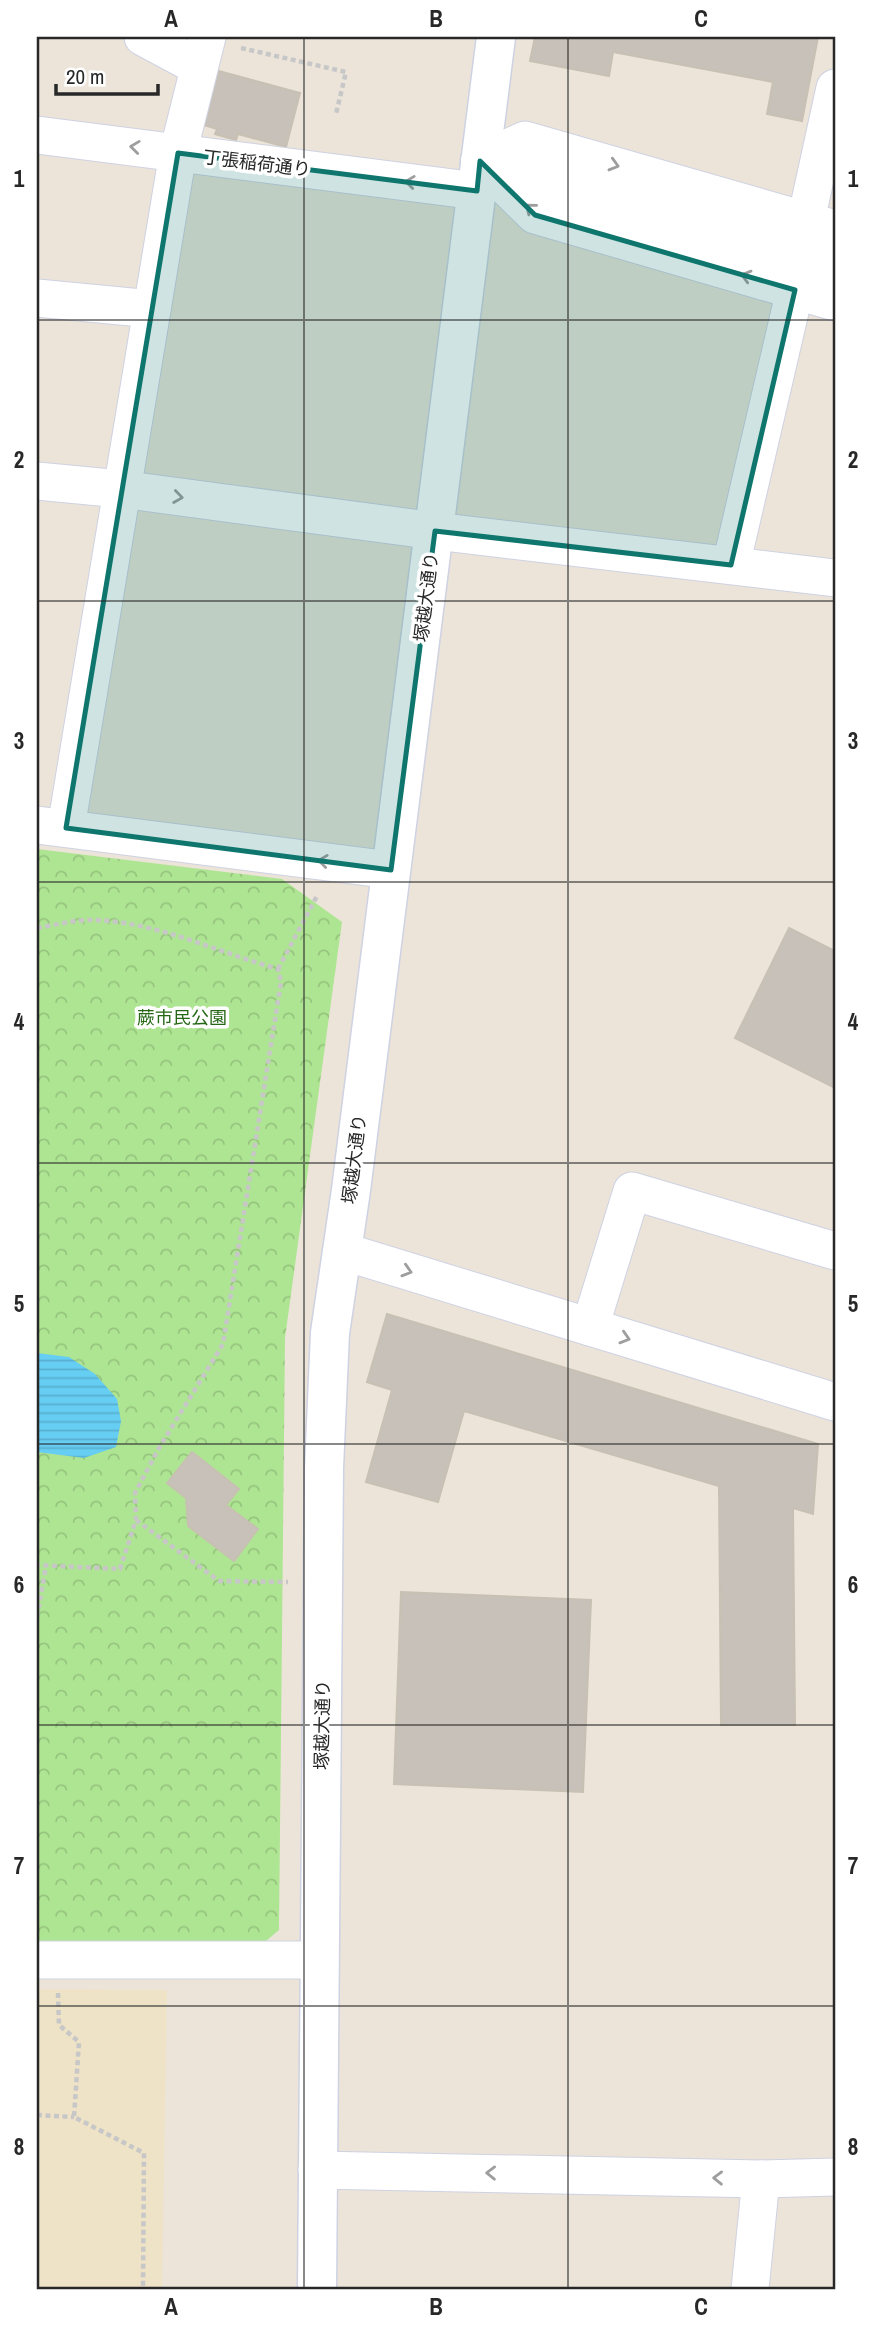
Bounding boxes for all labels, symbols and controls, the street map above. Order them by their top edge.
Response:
text: A [164,3,178,34]
text: B [429,3,443,34]
text: C [694,3,708,34]
scale bar [56,52,158,96]
text: 20 m [66,62,104,91]
one-way arrow [129,140,141,155]
street label: 丁張稲荷通り [202,144,312,182]
one-way arrow [608,157,620,172]
text: 1 [14,163,25,194]
text: 1 [848,163,859,194]
one-way arrow [404,175,415,190]
one-way arrow [526,204,538,217]
one-way arrow [740,270,752,285]
text: 2 [14,444,24,475]
text: 2 [848,444,858,475]
one-way arrow [172,489,183,504]
street label: 塚越大通り [408,551,444,643]
text: 3 [14,725,24,756]
text: 3 [848,725,858,756]
one-way arrow [317,854,329,869]
park label: 蕨市民公園 [137,1005,227,1030]
text: 4 [14,1006,25,1037]
text: 4 [848,1006,859,1037]
street label: 塚越大通り [336,1113,372,1205]
one-way arrow [401,1263,413,1278]
text: 5 [14,1288,24,1319]
text: 5 [848,1288,858,1319]
one-way arrow [619,1329,631,1344]
text: 6 [14,1569,24,1600]
text: 6 [848,1569,858,1600]
street label: 塚越大通り [309,1680,335,1770]
text: 7 [14,1850,24,1881]
text: 7 [848,1850,858,1881]
text: 8 [14,2131,24,2162]
text: 8 [848,2131,858,2162]
one-way arrow [485,2165,495,2181]
one-way arrow [712,2170,723,2186]
text: A [164,2291,178,2322]
text: B [429,2291,443,2322]
text: C [694,2291,708,2322]

